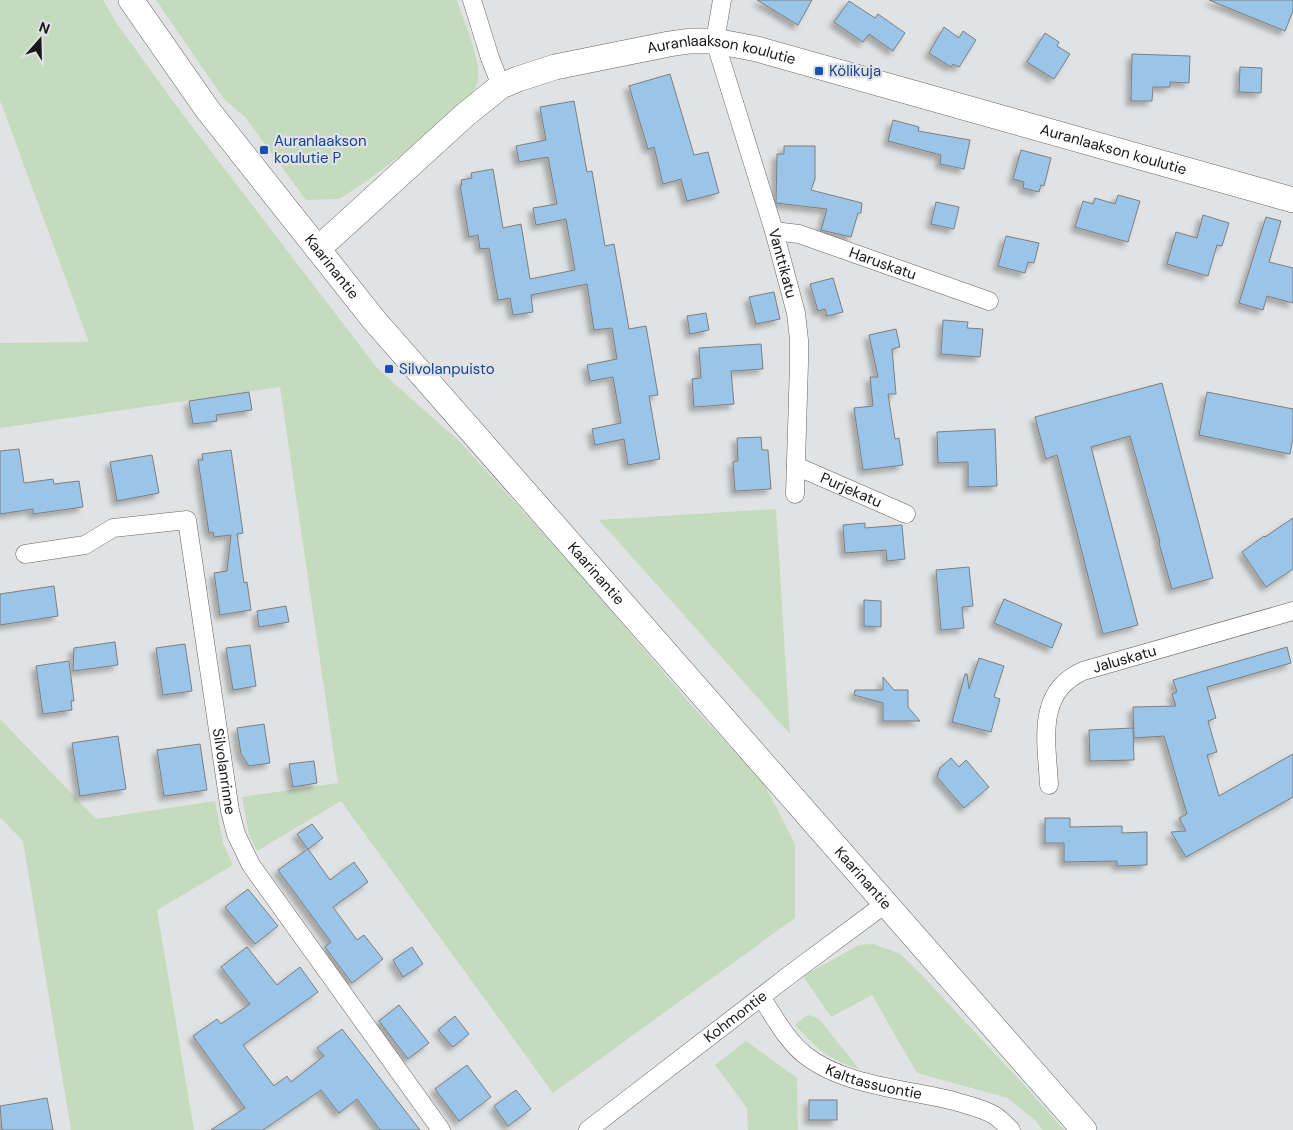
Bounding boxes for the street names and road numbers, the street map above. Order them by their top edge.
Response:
street label: Auranlaakson koulutie [645,31,798,69]
street label: Auranlaakson koulutie [1038,119,1189,180]
street label: Vanttikatu [764,226,802,300]
street label: Kaarinantie [300,230,364,303]
street label: Haruskatu [846,242,919,285]
street label: Purjekatu [817,468,885,512]
street label: Kaarinantie [563,538,629,609]
street label: Jaluskatu [1090,641,1159,678]
street label: Silvolanrinne [208,727,240,816]
street label: Kaarinantie [830,842,896,914]
street label: Kohmontie [700,986,771,1047]
street label: Kalttassuontie [822,1059,924,1104]

